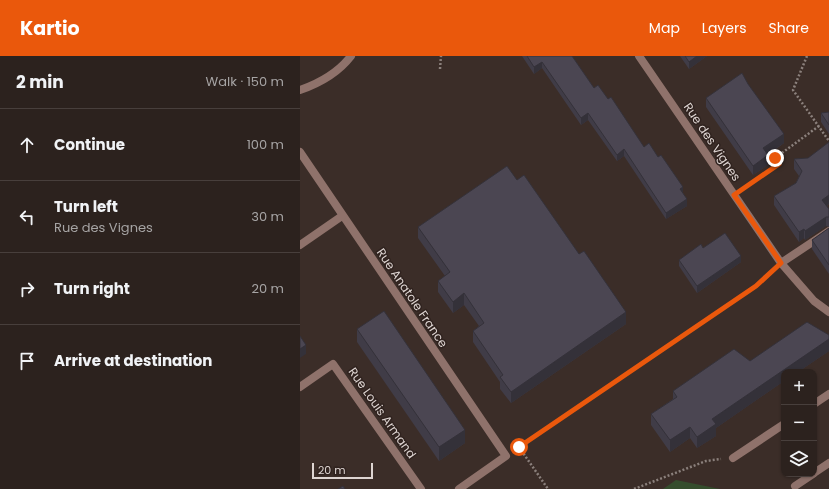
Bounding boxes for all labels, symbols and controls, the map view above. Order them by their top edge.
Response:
text: Kartio [20,15,80,42]
text: Map [649,18,680,38]
text: Layers [702,18,746,38]
text: Share [768,18,809,38]
text: 2 min [16,70,64,94]
text: Walk · 150 m [206,72,284,91]
street label: Rue des Vignes [680,99,745,184]
icon: ahead [16,134,38,156]
text: Continue [54,134,125,155]
text: 100 m [247,135,284,154]
route end [766,149,784,167]
text: Turn left [54,196,118,217]
icon: left [16,206,38,228]
text: 30 m [251,207,284,226]
text: Rue des Vignes [54,218,153,237]
street label: Rue Anatole France [373,245,452,351]
icon: right [16,278,38,300]
text: Turn right [54,278,130,299]
text: 20 m [251,279,284,298]
icon: arrive [16,350,38,372]
text: Arrive at destination [54,350,212,371]
street label: Rue Louis Armand [345,364,420,462]
map controls [781,369,817,477]
button: + [781,369,817,405]
button: − [781,405,817,441]
route start [510,438,528,456]
button: layers [781,441,817,477]
scale bar [312,461,373,480]
text: 20 m [318,462,346,478]

